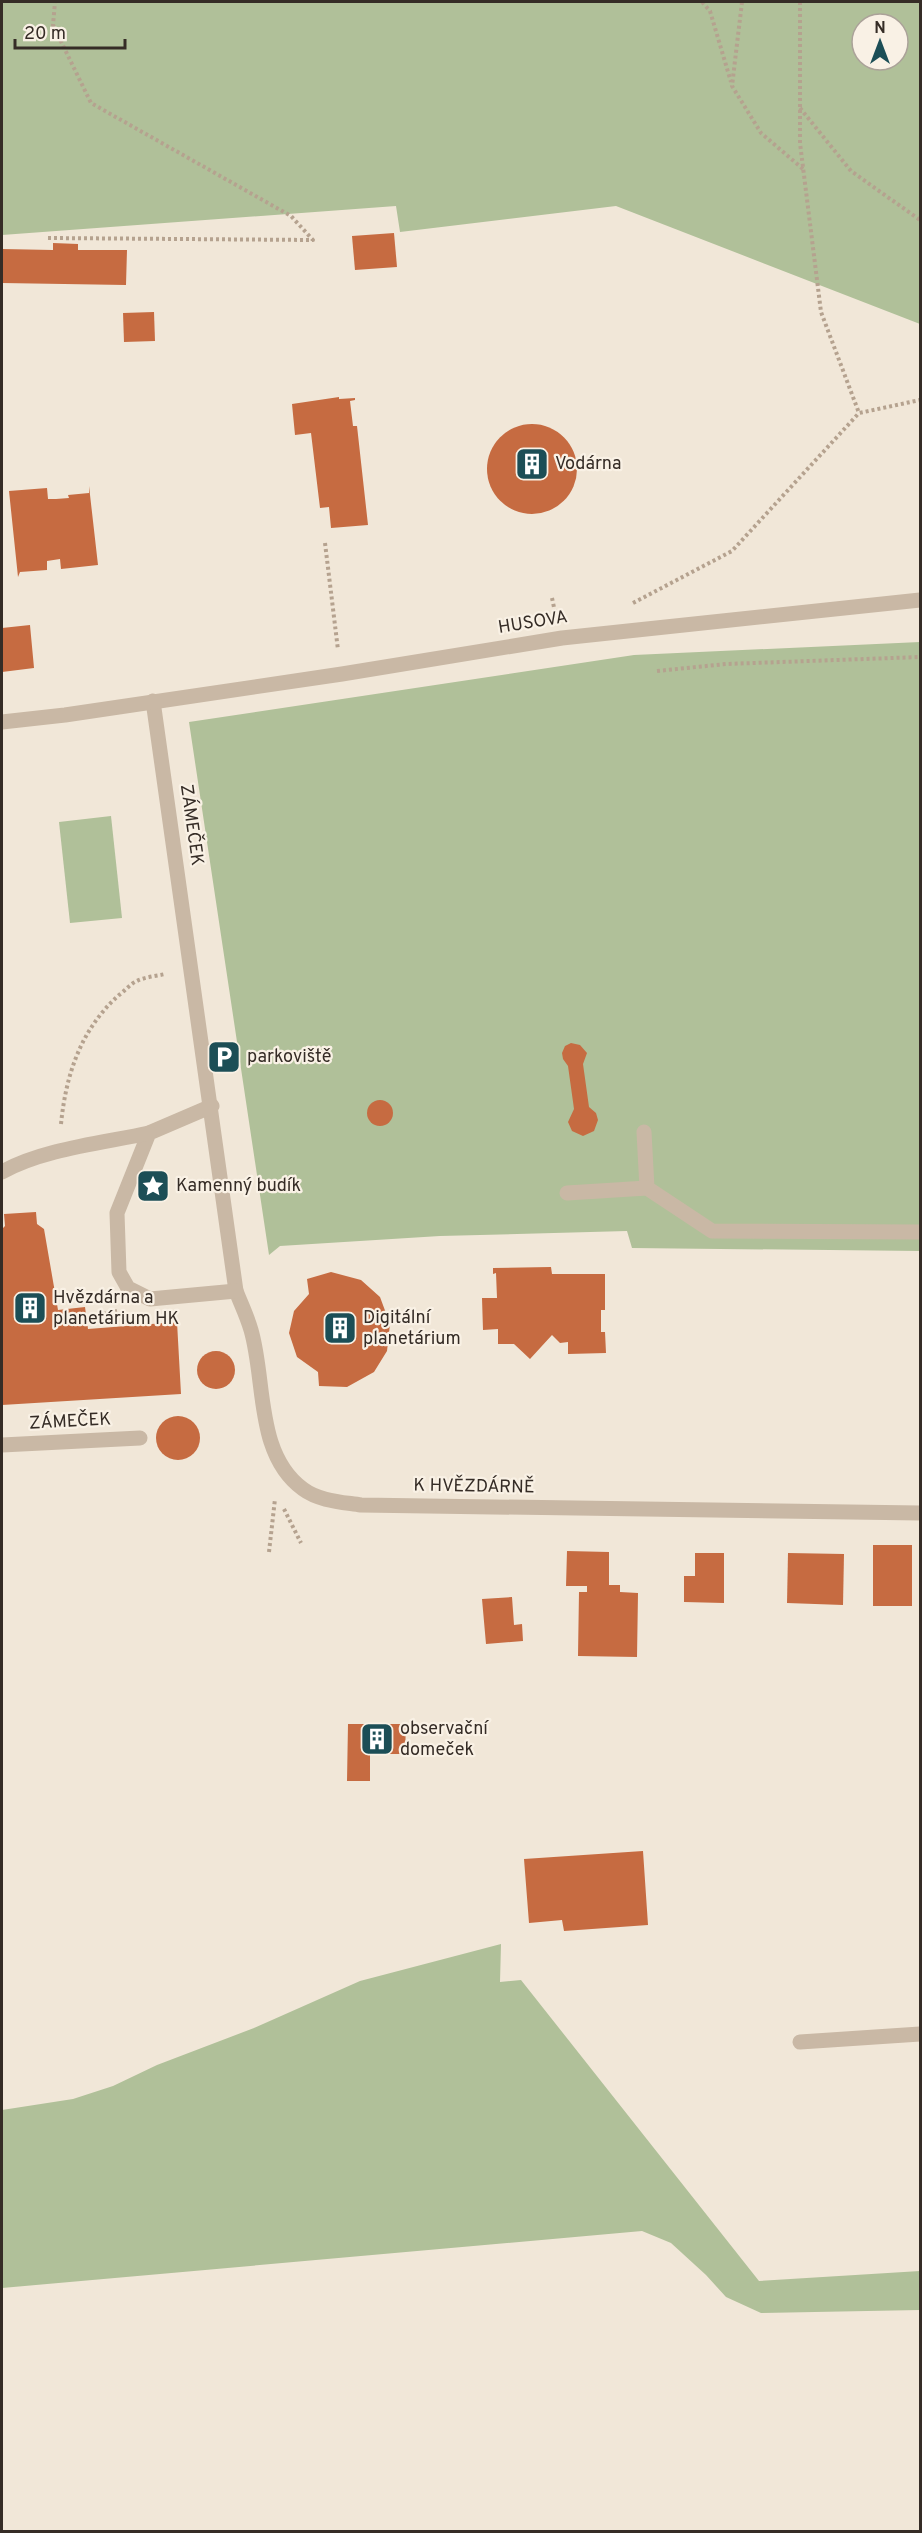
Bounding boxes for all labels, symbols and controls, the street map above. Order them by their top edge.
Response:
scale bar [15,12,124,50]
north arrow [850,12,910,72]
text: N [874,19,886,39]
text: 20 m [24,23,66,46]
building icon: Vodárna [514,446,550,482]
place label: Vodárna [555,453,622,476]
street label: HUSOVA [496,606,570,640]
street label: ZÁMEČEK [174,782,210,867]
parking icon: parkoviště [206,1039,242,1075]
place label: parkoviště [247,1046,331,1069]
place icon: Kamenný budík [135,1168,171,1204]
place label: Kamenný budík [176,1175,301,1198]
place label: Hvězdárna a planetárium HK [53,1287,180,1331]
building icon: Hvězdárna a planetárium HK [12,1290,48,1326]
place label: Digitální planetárium [363,1307,461,1351]
building icon: Digitální planetárium [322,1310,358,1346]
street label: ZÁMEČEK [28,1406,112,1436]
street label: K HVĚZDÁRNĚ [413,1472,535,1500]
place label: observační domeček [400,1718,489,1762]
building icon: observační domeček [359,1721,395,1757]

